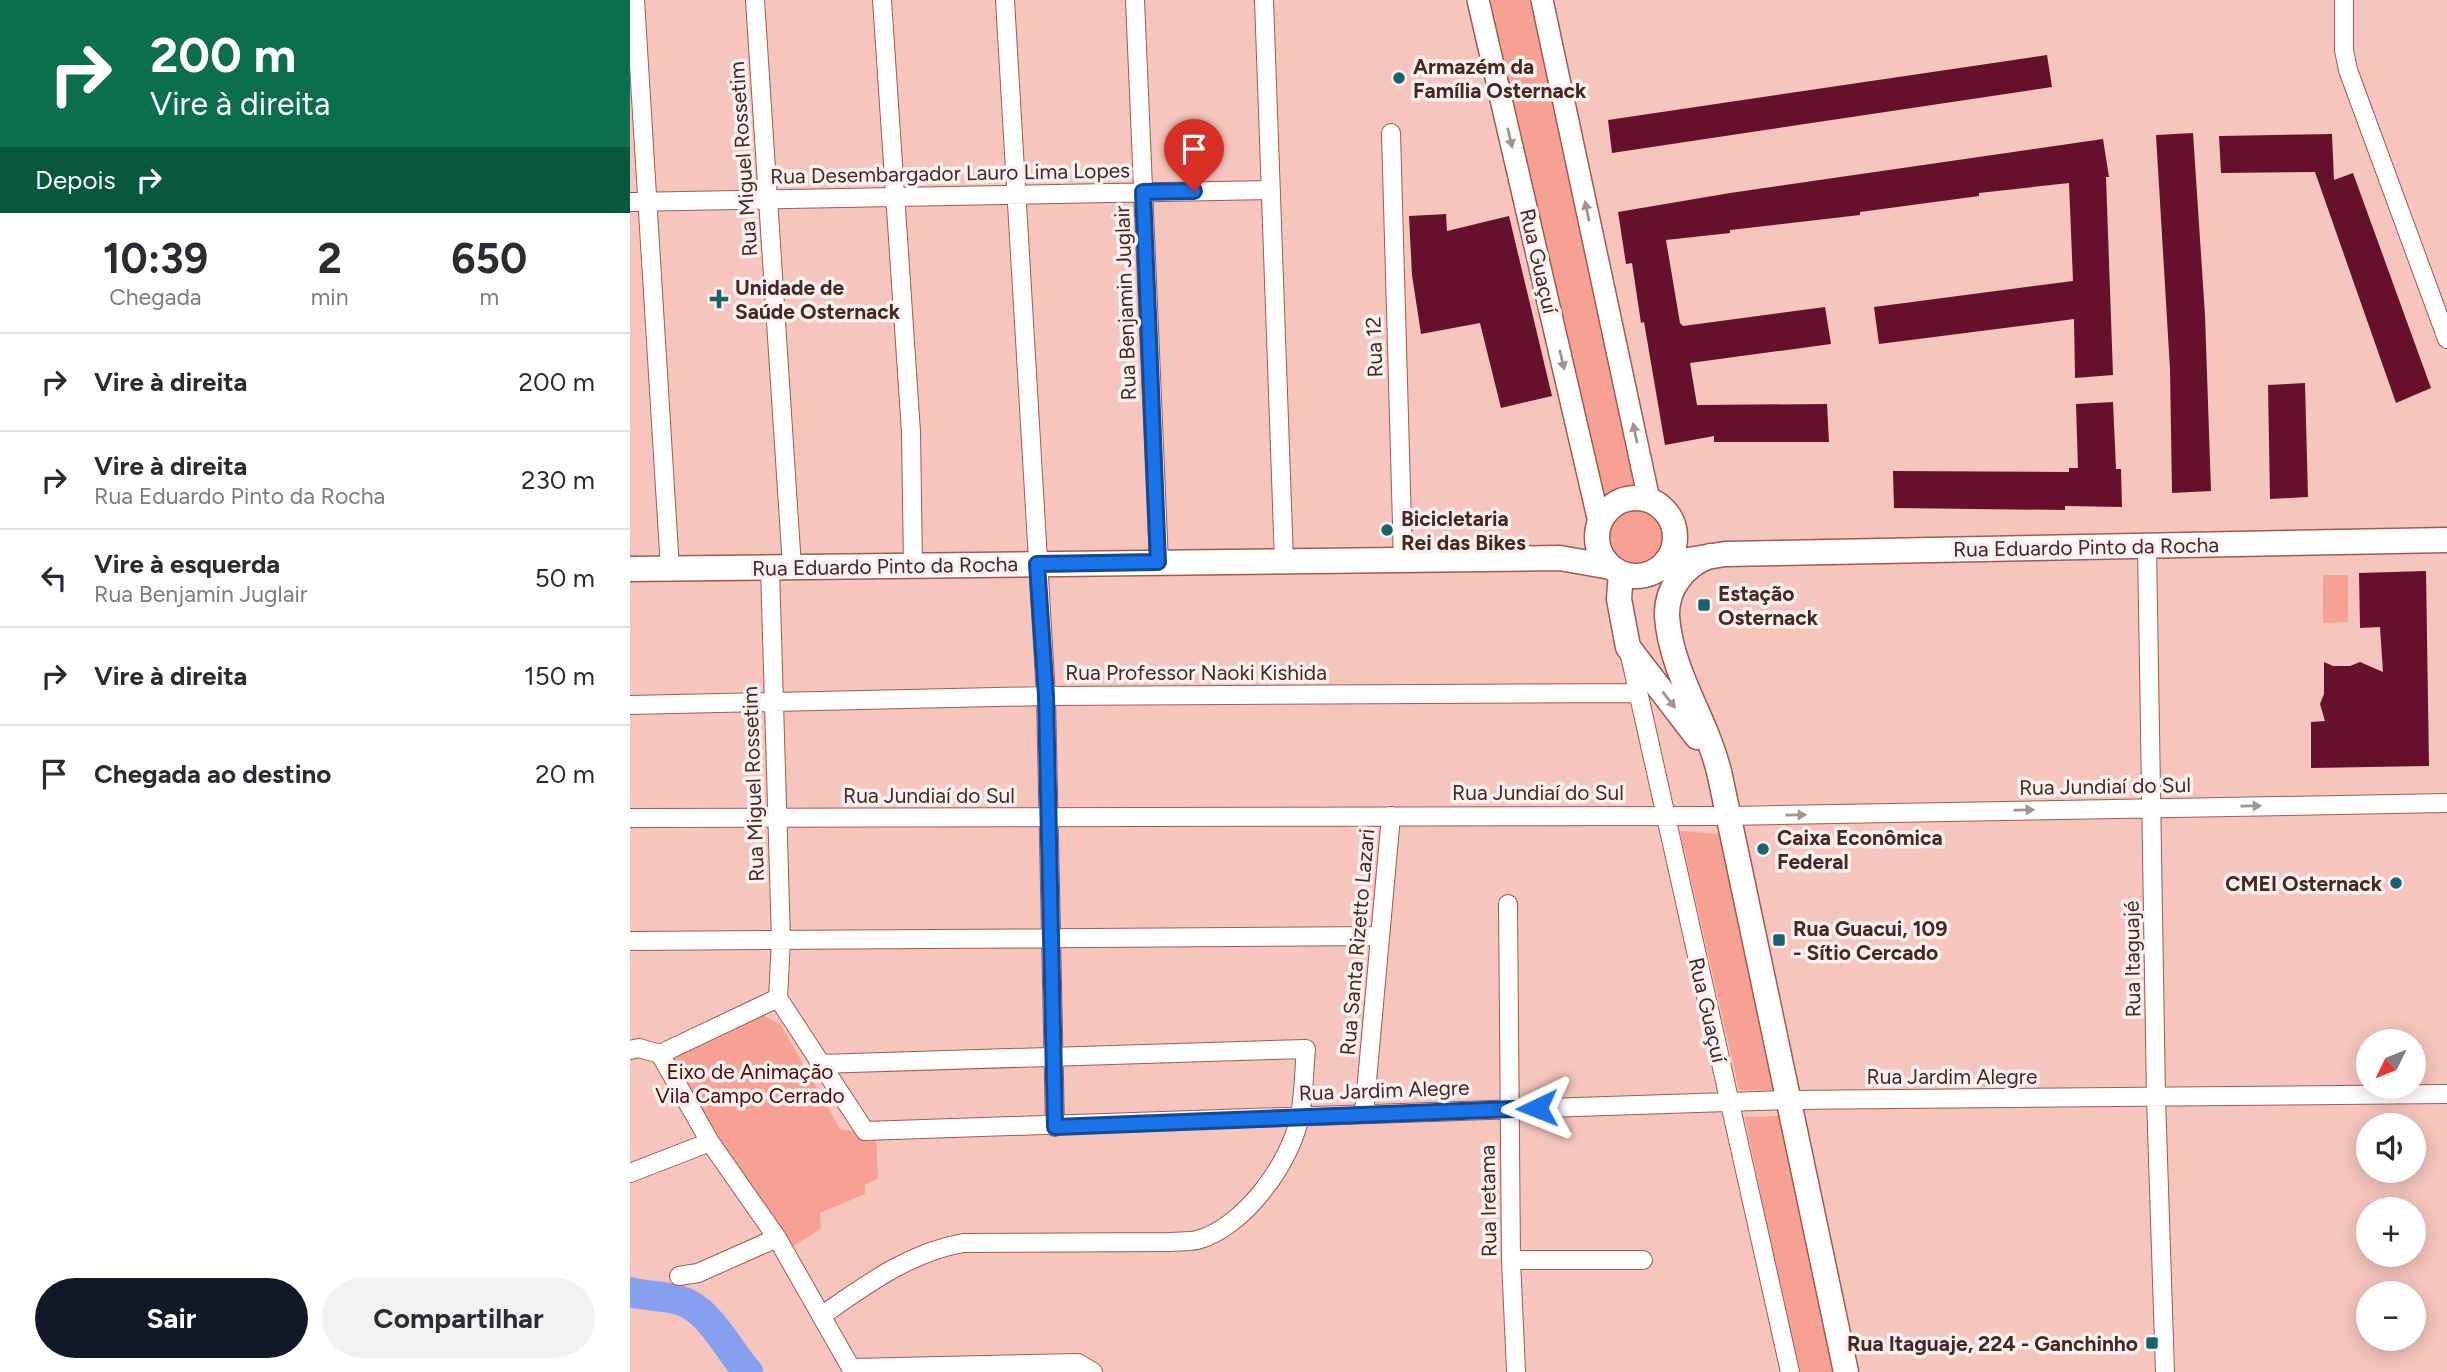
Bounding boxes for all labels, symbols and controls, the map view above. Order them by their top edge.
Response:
text: 200 m [150,25,296,84]
icon: right [35,28,126,119]
place label: Armazém da Família Osternack [1413,54,1587,103]
street label: Rua Miguel Rossetim [724,60,762,258]
marker: Armazém da Família Osternack [1391,70,1407,86]
text: Vire à direita [150,85,330,123]
pin [1164,119,1224,191]
one-way arrow [1505,127,1516,149]
icon: arrive [1175,130,1213,168]
street label: Rua Desembargador Lauro Lima Lopes [770,157,1130,189]
icon: right [130,161,168,199]
text: Depois [35,164,116,196]
one-way arrow [1582,200,1593,222]
street label: Rua Benjamin Juglair [1109,205,1141,401]
street label: Rua Guaçuí [1515,206,1563,317]
text: 10:39 [103,233,208,284]
text: 2 [317,233,342,284]
text: 650 [451,233,527,284]
place label: Unidade de Saúde Osternack [735,275,901,324]
text: Chegada [109,283,202,311]
text: min [311,283,349,311]
text: m [479,283,499,311]
marker: Unidade de Saúde Osternack [709,289,729,309]
street label: Rua 12 [1360,316,1388,378]
one-way arrow [1556,349,1567,371]
icon: right [35,363,73,401]
text: Vire à direita [94,366,247,398]
text: 200 m [519,366,595,398]
one-way arrow [1629,422,1640,444]
text: Vire à direita [94,450,247,482]
icon: right [35,461,73,499]
text: 230 m [521,464,595,496]
text: Rua Eduardo Pinto da Rocha [94,482,385,510]
place label: Bicicletaria Rei das Bikes [1401,506,1526,555]
marker: Bicicletaria Rei das Bikes [1379,522,1395,538]
street label: Rua Eduardo Pinto da Rocha [1953,532,2219,562]
text: Vire à esquerda [94,548,280,580]
street label: Rua Eduardo Pinto da Rocha [752,551,1018,581]
icon: left [35,559,73,597]
text: 50 m [535,562,595,594]
text: Rua Benjamin Juglair [94,580,308,608]
place label: Estação Osternack [1718,581,1819,630]
marker: Estação Osternack [1696,597,1712,613]
icon: right [35,657,73,695]
text: Vire à direita [94,660,247,692]
text: 150 m [524,660,595,692]
street label: Rua Professor Naoki Kishida [1065,660,1327,685]
street label: Rua Miguel Rossetim [737,686,769,882]
one-way arrow [1661,691,1675,709]
icon: arrive [35,755,73,793]
text: Chegada ao destino [94,758,331,790]
text: 20 m [535,758,595,790]
street label: Rua Jundiaí do Sul [2019,772,2191,800]
street label: Rua Jundiaí do Sul [1452,780,1624,805]
street label: Rua Jundiaí do Sul [843,783,1015,808]
one-way arrow [2241,800,2263,812]
one-way arrow [2013,804,2035,816]
one-way arrow [1786,809,1808,821]
place label: Caixa Econômica Federal [1777,825,1943,874]
street label: Rua Santa Rizetto Lazari [1335,828,1379,1056]
marker: Caixa Econômica Federal [1755,841,1771,857]
place label: CMEI Osternack [2225,871,2383,896]
marker: CMEI Osternack [2388,875,2404,891]
street label: Rua Itaguajé [2118,900,2146,1018]
place label: Rua Guacui, 109 - Sítio Cercado [1793,916,1947,965]
marker: Rua Guacui, 109 - Sítio Cercado [1771,932,1787,948]
street label: Rua Guaçuí [1684,955,1732,1066]
north arrow [2356,1029,2426,1099]
map controls [2356,1029,2426,1351]
park label: Eixo de Animação Vila Campo Cerrado [655,1059,845,1108]
street label: Rua Jardim Alegre [1867,1064,2037,1089]
position arrow [1500,1071,1574,1145]
street label: Rua Jardim Alegre [1298,1075,1470,1105]
button: sound [2356,1113,2426,1183]
street label: Rua Iretama [1475,1145,1501,1257]
button: + [2356,1197,2426,1267]
button: Sair [35,1278,308,1358]
button: Compartilhar [322,1278,595,1358]
button: − [2356,1281,2426,1351]
place label: Rua Itaguaje, 224 - Ganchinho [1847,1331,2138,1356]
marker: Rua Itaguaje, 224 - Ganchinho [2144,1335,2160,1351]

